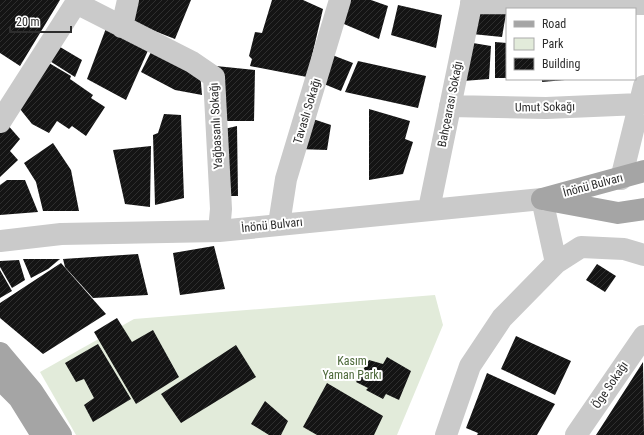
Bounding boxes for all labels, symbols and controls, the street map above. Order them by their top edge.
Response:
scale bar [10,8,71,34]
legend [506,8,636,80]
text: 20 m [16,15,40,29]
text: Road [542,17,566,31]
text: Park [542,37,564,51]
text: Building [542,57,580,71]
street label: Bahçearası Sokağı [435,60,465,148]
street label: Tavaslı Sokağı [290,76,324,146]
street label: Yağbasanlı Sokağı [207,82,225,170]
street label: Umut Sokağı [515,99,575,115]
street label: İnönü Bulvarı [561,169,625,200]
street label: İnönü Bulvarı [241,214,303,235]
park label: Kasım Yaman Parkı [322,354,382,382]
street label: Öge Sokağı [588,358,631,411]

